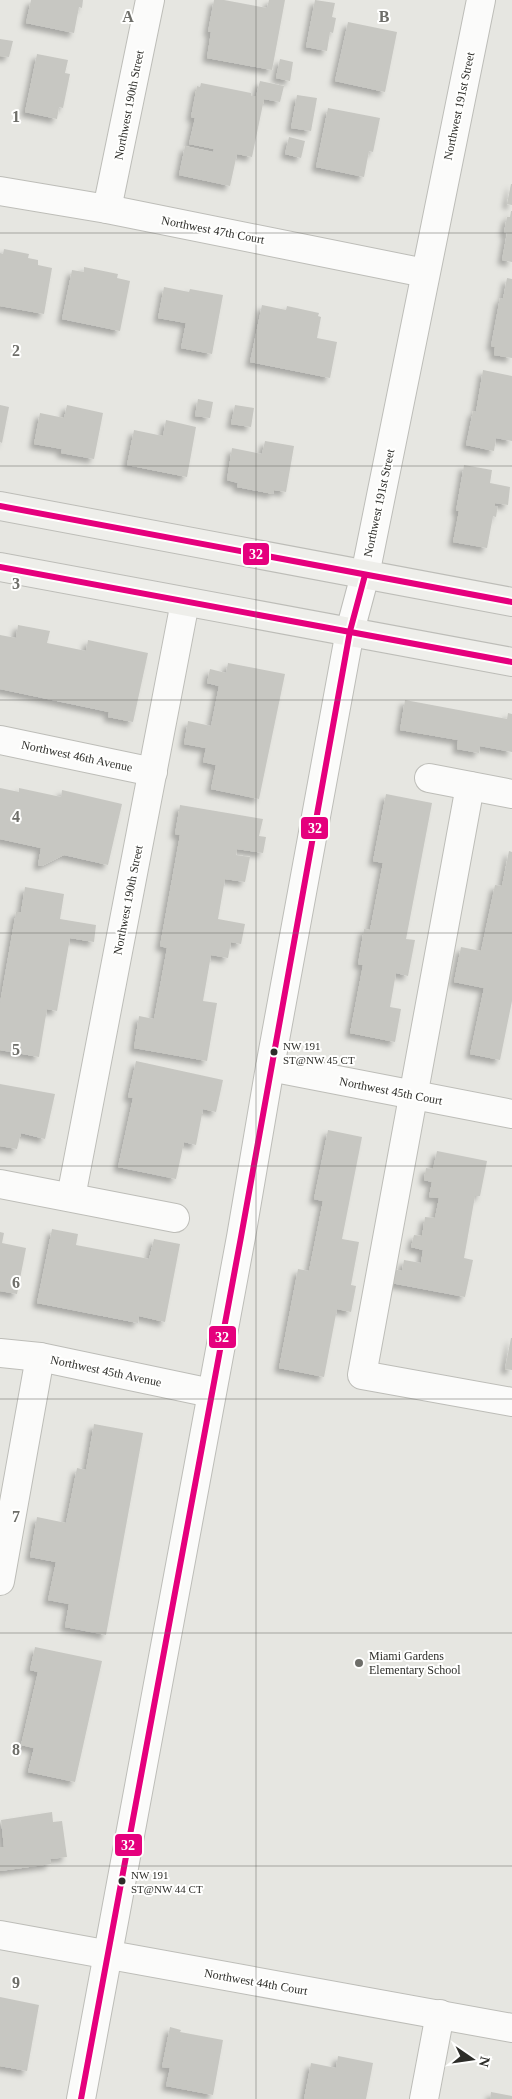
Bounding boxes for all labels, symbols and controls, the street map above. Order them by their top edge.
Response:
text: A [122,8,134,25]
text: B [379,8,390,25]
street label: Northwest 190th Street [112,48,147,161]
street label: Northwest 191st Street [441,50,477,161]
text: 1 [12,108,20,125]
street label: Northwest 47th Court [160,213,266,247]
text: 2 [12,342,20,359]
street label: Northwest 191st Street [361,447,397,558]
line badge: 32 [242,542,270,566]
text: 32 [249,547,263,562]
text: 3 [12,575,20,592]
street label: Northwest 46th Avenue [20,737,134,775]
text: 4 [12,808,20,825]
line badge: 32 [300,816,329,840]
text: 32 [308,821,322,836]
street label: Northwest 190th Street [111,843,146,956]
place label: NW 191 ST@NW 45 CT [283,1040,355,1066]
text: 5 [12,1041,20,1058]
marker: NW 191 ST@NW 45 CT [269,1047,279,1057]
street label: Northwest 45th Court [338,1074,444,1108]
text: 6 [12,1274,20,1291]
line badge: 32 [208,1325,237,1349]
text: 32 [215,1330,229,1345]
street label: Northwest 45th Avenue [49,1352,163,1390]
text: 7 [12,1508,20,1525]
place label: Miami Gardens Elementary School [369,1649,461,1677]
marker: Miami Gardens Elementary School [353,1657,365,1669]
text: 8 [12,1741,20,1758]
line badge: 32 [114,1833,143,1857]
text: 32 [121,1838,135,1853]
place label: NW 191 ST@NW 44 CT [131,1869,203,1895]
marker: NW 191 ST@NW 44 CT [117,1876,127,1886]
street label: Northwest 44th Court [203,1966,309,1998]
text: 9 [12,1974,20,1991]
north arrow [447,2034,497,2084]
text: N [476,2055,493,2068]

